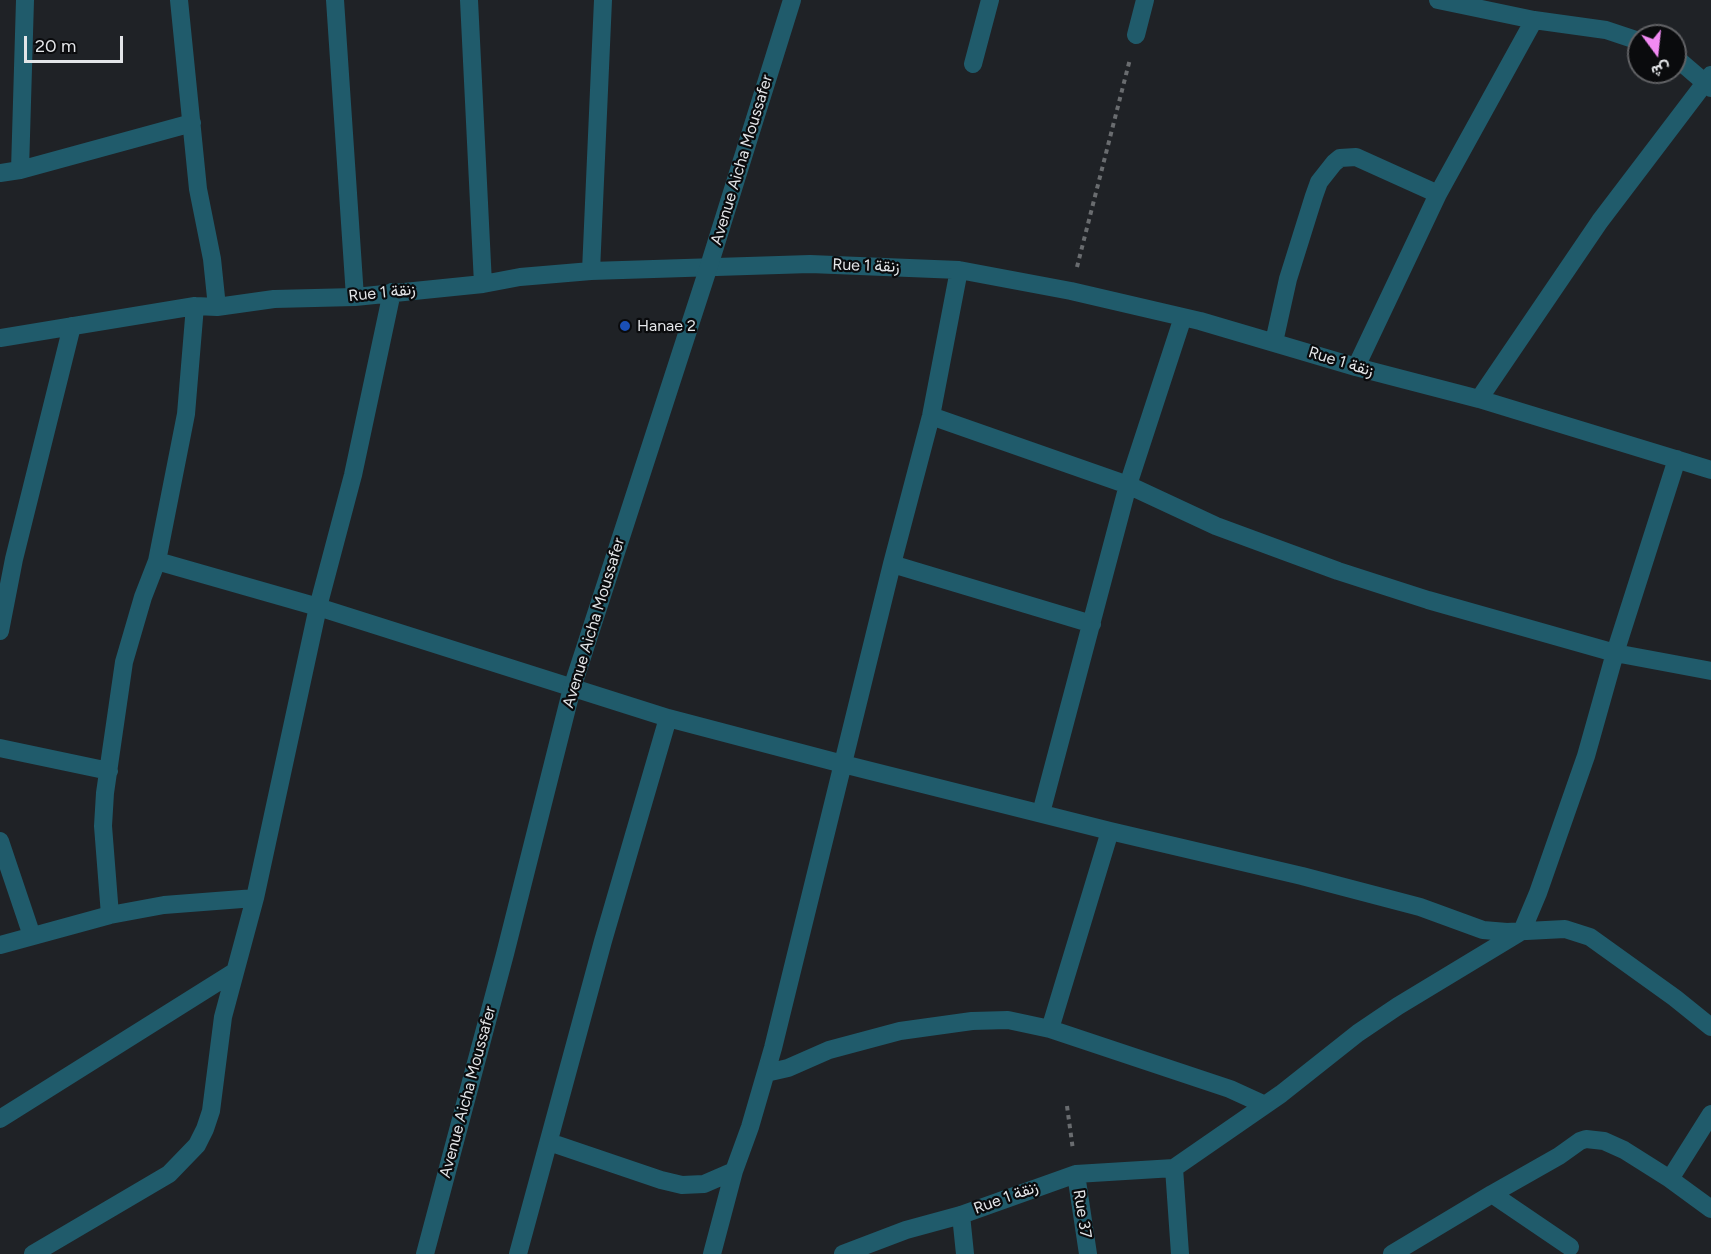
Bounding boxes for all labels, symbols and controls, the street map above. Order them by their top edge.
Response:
scale bar [27,24,126,62]
north arrow [1627,24,1687,84]
text: 20 m [35,35,76,57]
text: ش [1650,58,1673,82]
street label: Avenue Aicha Moussafer [707,73,777,247]
street label: Rue 1 زنقة [832,255,900,277]
street label: Rue 1 زنقة [347,280,417,306]
place label: Hanae 2 [637,316,696,336]
marker: Hanae 2 [618,319,632,333]
street label: Rue 1 زنقة [1306,343,1376,381]
street label: Avenue Aicha Moussafer [559,536,629,710]
street label: Avenue Aicha Moussafer [436,1004,500,1180]
street label: Rue 1 زنقة [971,1177,1041,1219]
street label: Rue 37 [1069,1188,1095,1240]

